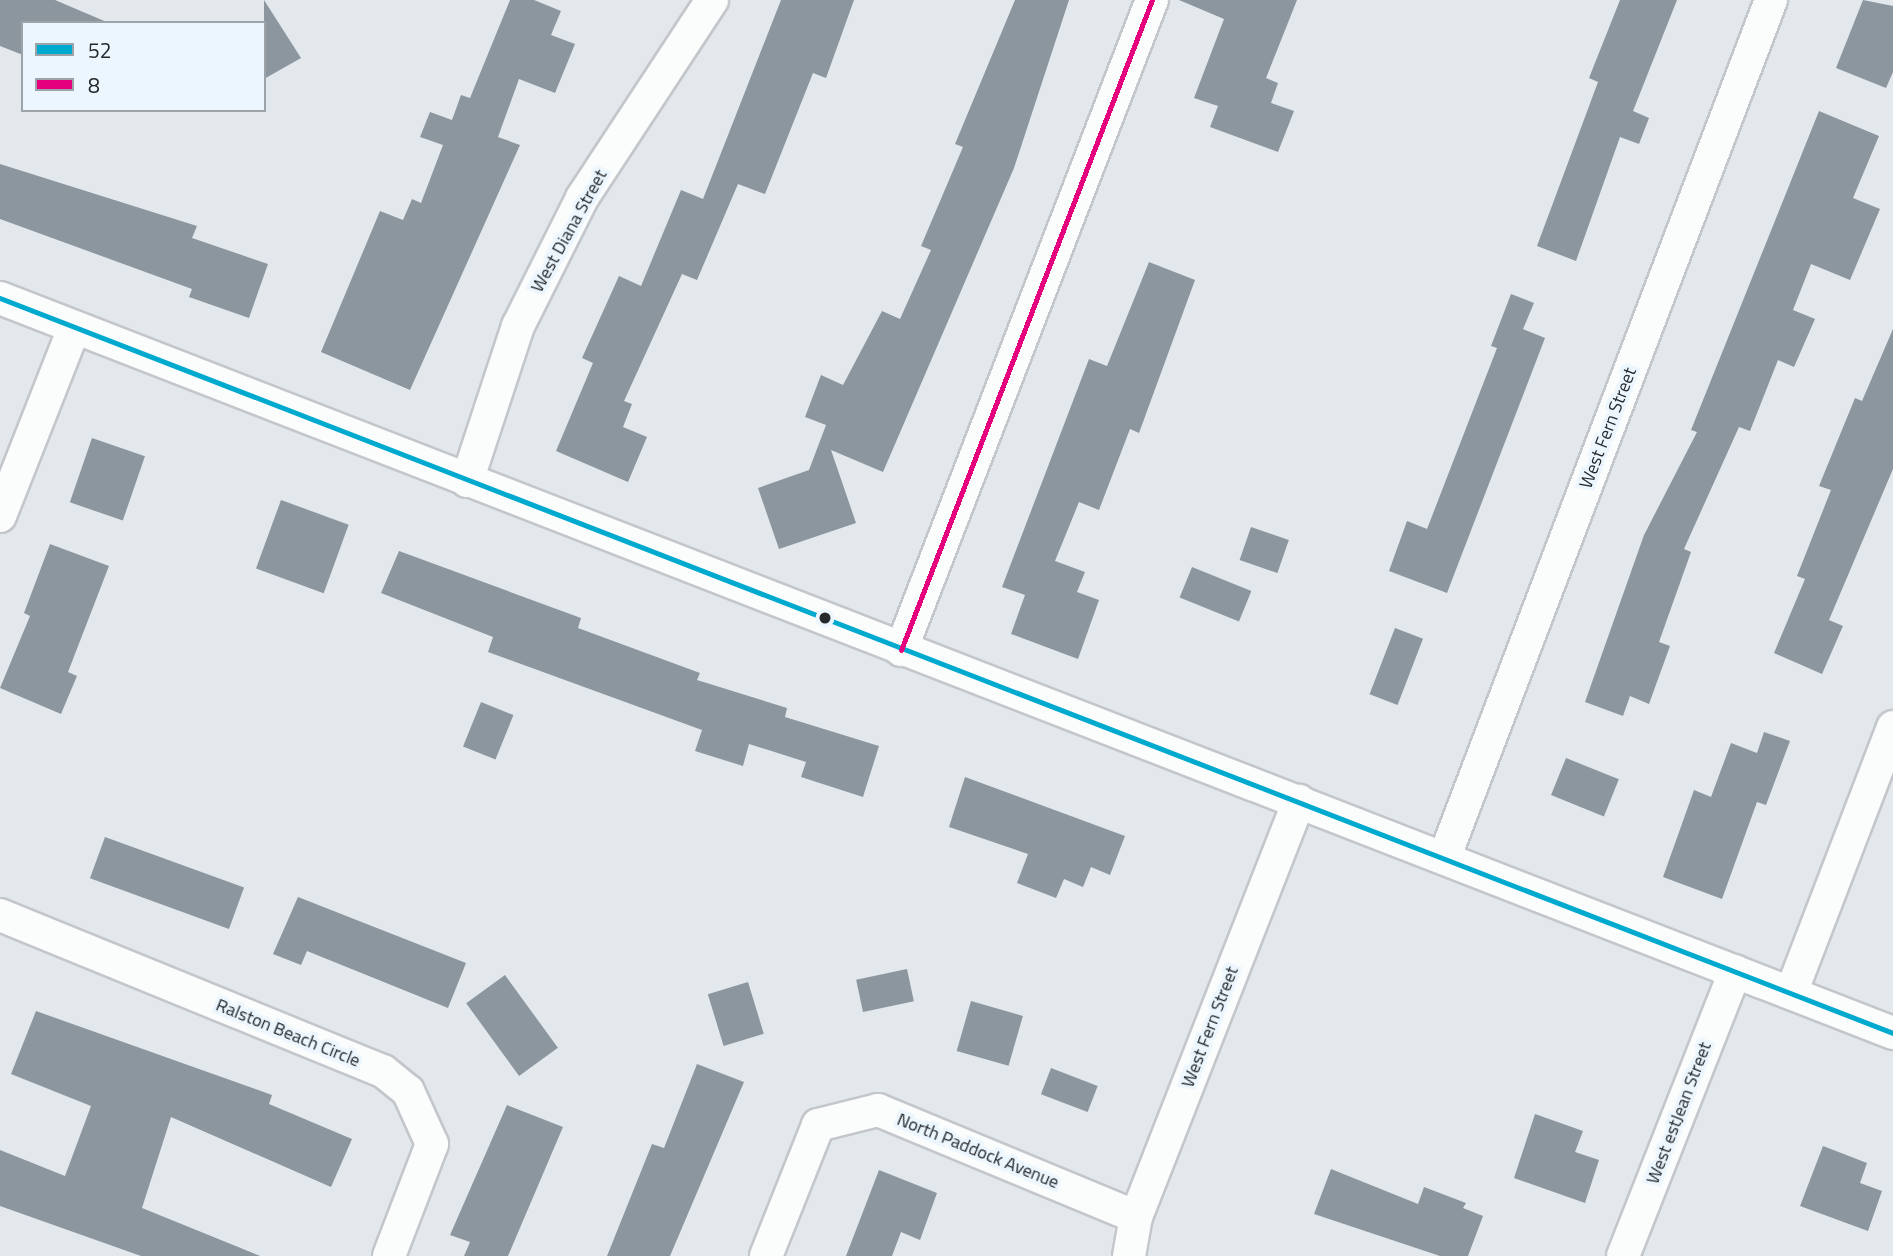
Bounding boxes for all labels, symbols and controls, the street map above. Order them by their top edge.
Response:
legend [21,21,266,112]
text: 52 [88,34,112,66]
text: 8 [88,69,100,101]
street label: West Diana Street [526,166,612,296]
street label: West Fern Street [1575,364,1641,492]
unlabelled marker [818,611,832,625]
street label: West Fern Street [1177,963,1243,1091]
street label: Ralston Beach Circle [213,994,363,1072]
street label: West estJean Street [1642,1039,1716,1187]
street label: North Paddock Avenue [894,1109,1062,1193]

